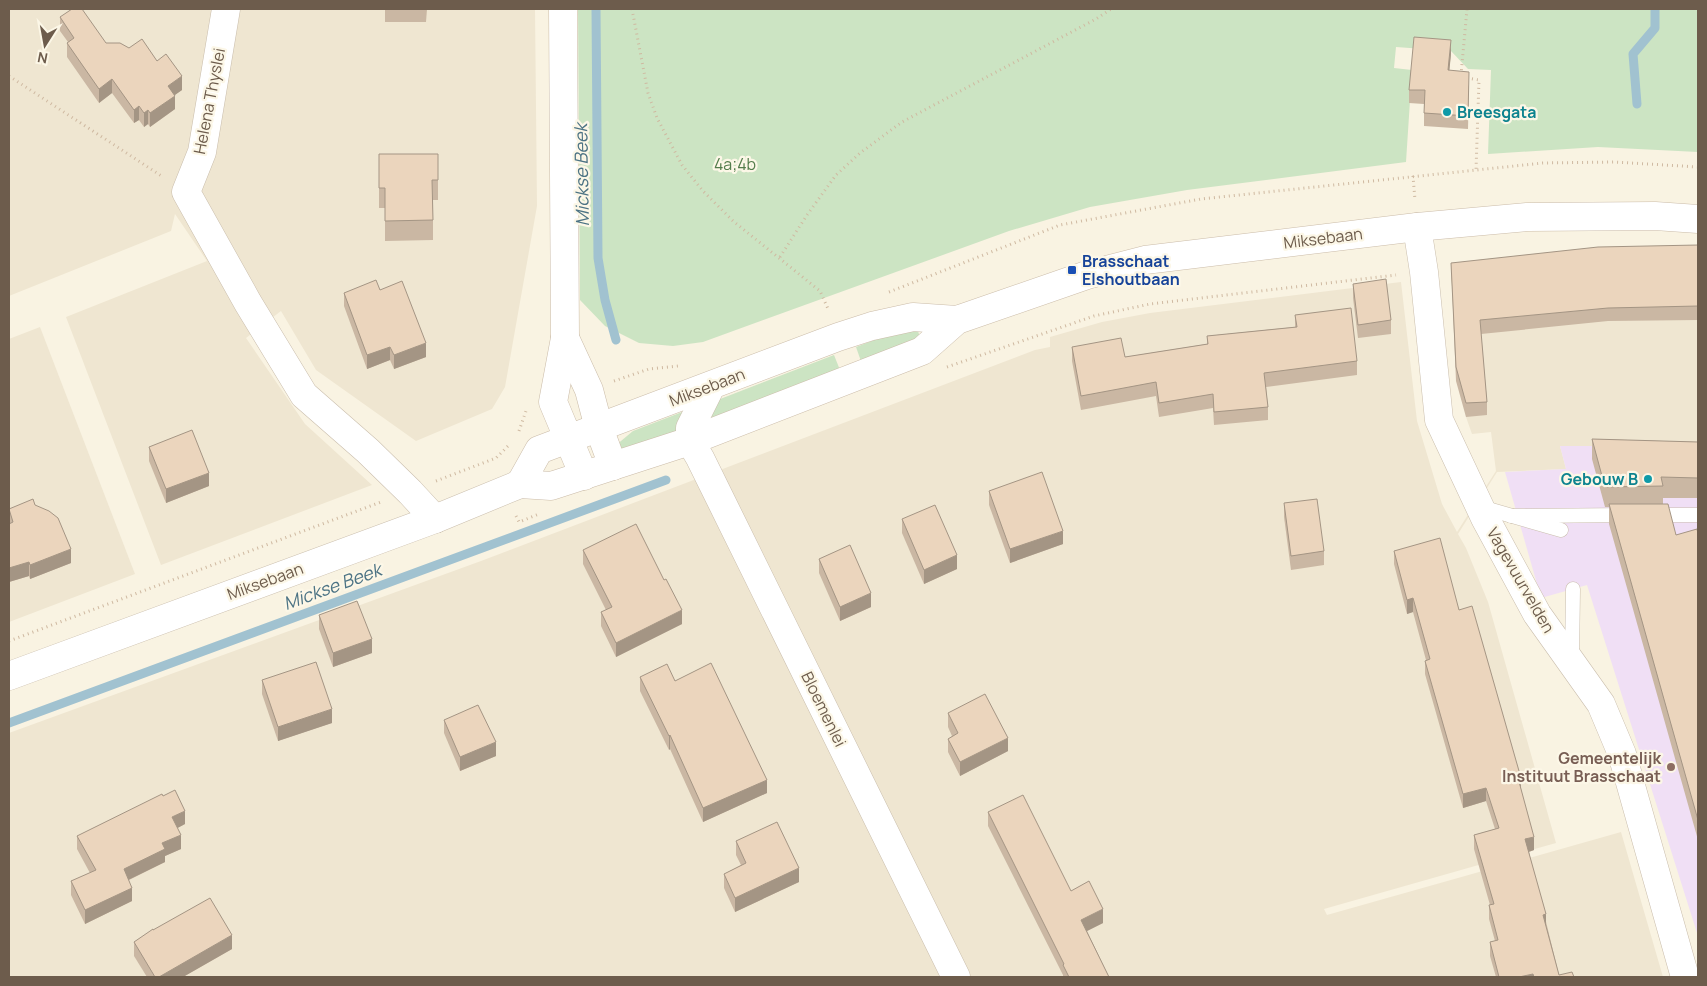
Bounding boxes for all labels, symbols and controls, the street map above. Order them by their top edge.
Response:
north arrow [20,20,70,70]
street label: Helena Thyslei [188,46,230,156]
text: N [36,48,49,69]
place label: Breesgata [1457,101,1536,123]
marker: Breesgata [1441,106,1453,118]
water label: Mickse Beek [568,120,594,227]
park label: 4a;4b [714,153,756,175]
street label: Miksebaan [1282,222,1364,254]
place label: Brasschaat Elshoutbaan [1082,250,1180,290]
marker: Brasschaat Elshoutbaan [1066,264,1078,276]
street label: Miksebaan [666,362,748,412]
place label: Gebouw B [1561,468,1638,490]
marker: Gebouw B [1642,473,1654,485]
street label: Vagevuurvelden [1482,523,1560,637]
water label: Mickse Beek [280,556,387,615]
street label: Miksebaan [224,557,306,605]
street label: Bloemenlei [796,668,852,750]
place label: Gemeentelijk Instituut Brasschaat [1502,747,1661,787]
marker: Gemeentelijk Instituut Brasschaat [1665,761,1677,773]

